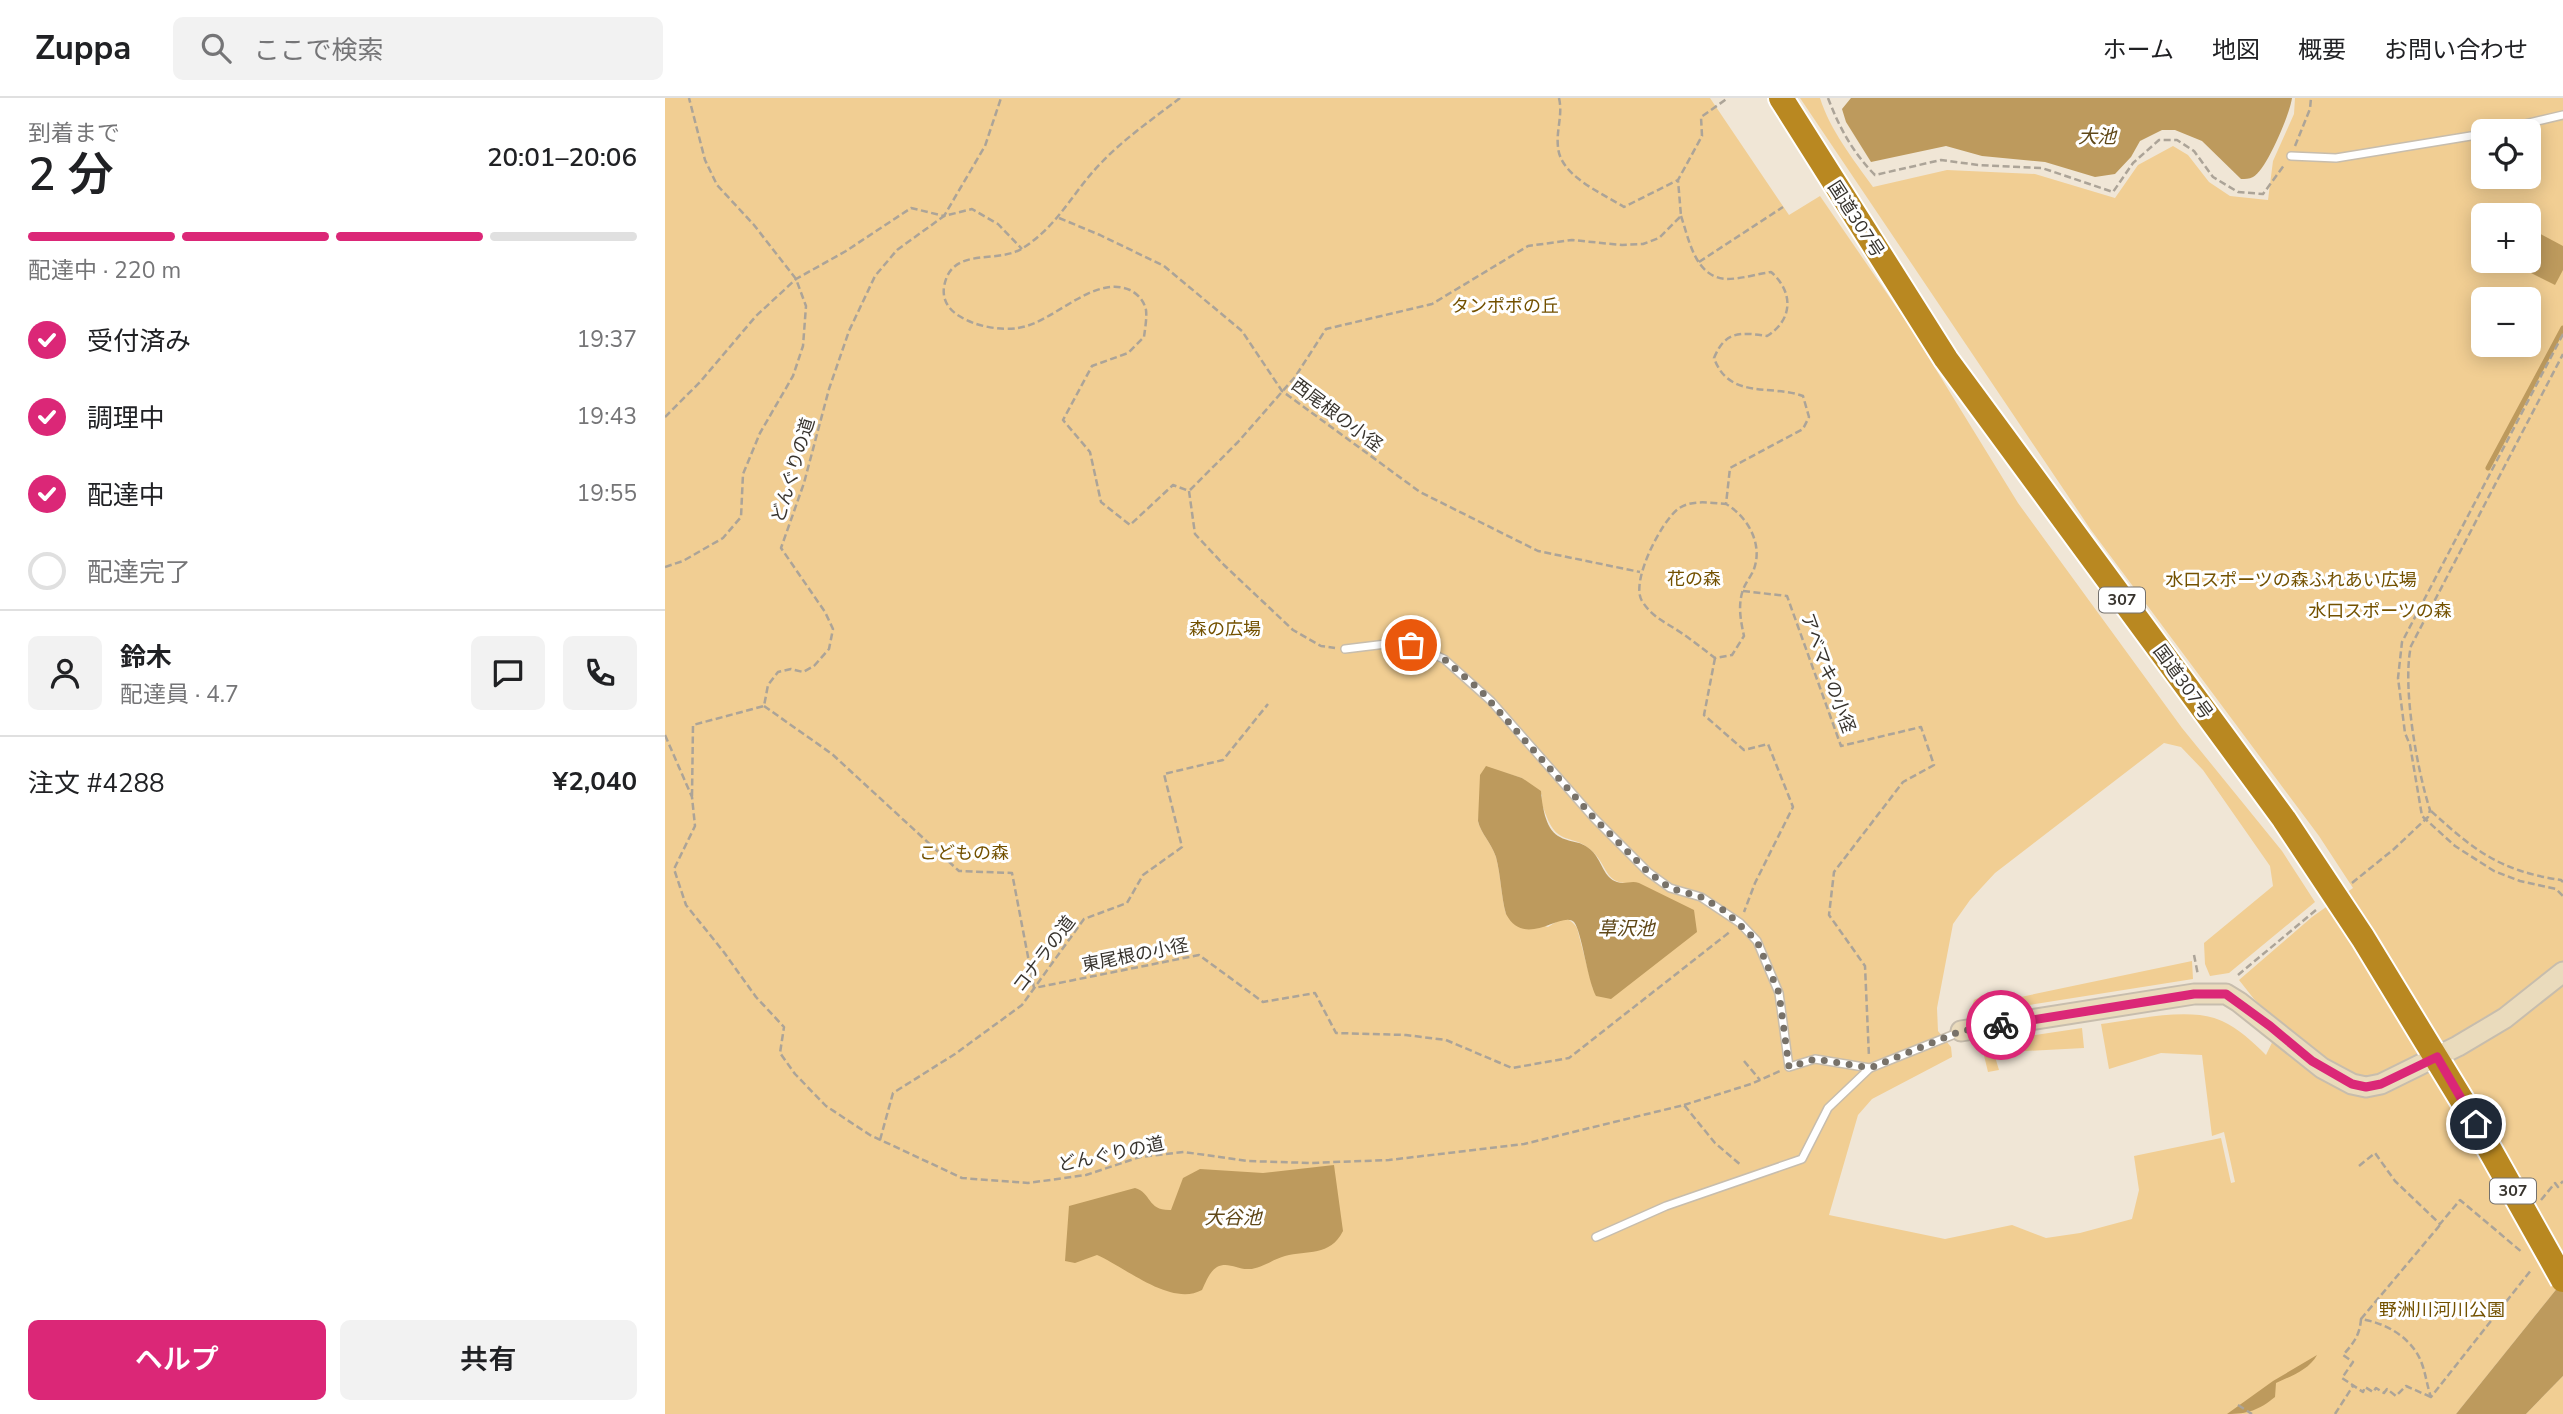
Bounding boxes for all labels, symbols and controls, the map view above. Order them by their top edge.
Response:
search box [173,17,663,80]
text: Zuppa [35,26,131,71]
icon: search [197,29,235,67]
text: ここで検索 [253,33,383,68]
text: ホーム [2103,34,2174,66]
text: 地図 [2212,34,2260,66]
text: 概要 [2298,34,2346,66]
text: お問い合わせ [2384,34,2528,66]
text: 到着まで [28,118,120,149]
map controls [2471,119,2541,357]
button: locate [2471,119,2541,189]
water label: 大池 [2078,124,2118,150]
text: 20:01–20:06 [487,140,637,175]
text: 2 分 [28,143,114,206]
street label: 国道307号 [1822,176,1890,262]
button: + [2471,203,2541,273]
text: 配達中 · 220 m [28,255,181,286]
button: − [2471,287,2541,357]
park label: タンポポの丘 [1451,294,1559,318]
icon: check [28,321,66,359]
text: 受付済み [87,324,191,359]
text: 19:37 [577,324,637,355]
street label: 西尾根の小径 [1287,373,1387,457]
icon: check [28,398,66,436]
text: 調理中 [87,401,165,436]
text: 19:43 [577,401,637,432]
street label: どんぐりの道 [766,415,820,525]
icon: check [28,475,66,513]
text: 配達中 [87,478,165,513]
text: 19:55 [577,478,637,509]
text: 配達完了 [87,555,191,590]
park label: 花の森 [1667,567,1721,591]
park label: 水口スポーツの森ふれあい広場 [2165,568,2417,592]
road number: 307 [2099,587,2145,612]
park label: 水口スポーツの森 [2308,599,2452,623]
street label: アベマキの小径 [1795,610,1861,736]
pin [1381,615,1441,675]
park label: 森の広場 [1189,617,1261,641]
icon: bag [1392,626,1430,664]
button: person [28,636,102,710]
button: chat [471,636,545,710]
button: phone [563,636,637,710]
text: 鈴木 [120,640,172,675]
street label: 国道307号 [2148,640,2218,724]
text: 配達員 · 4.7 [120,679,239,710]
text: ¥2,040 [553,764,637,799]
text: 注文 #4288 [28,766,165,801]
park label: こどもの森 [919,841,1009,865]
street label: コナラの道 [1007,911,1081,997]
water label: 草沢池 [1597,916,1656,942]
street label: 東尾根の小径 [1080,933,1190,977]
courier [1966,990,2036,1060]
icon: bike [1982,1006,2020,1044]
pin [2446,1094,2506,1154]
icon: home [2457,1105,2495,1143]
street label: どんぐりの道 [1056,1131,1166,1177]
road number: 307 [2490,1178,2536,1204]
water label: 大谷池 [1204,1205,1263,1231]
park label: 野洲川河川公園 [2379,1298,2505,1322]
button: ヘルプ [28,1320,326,1400]
button: 共有 [340,1320,637,1400]

